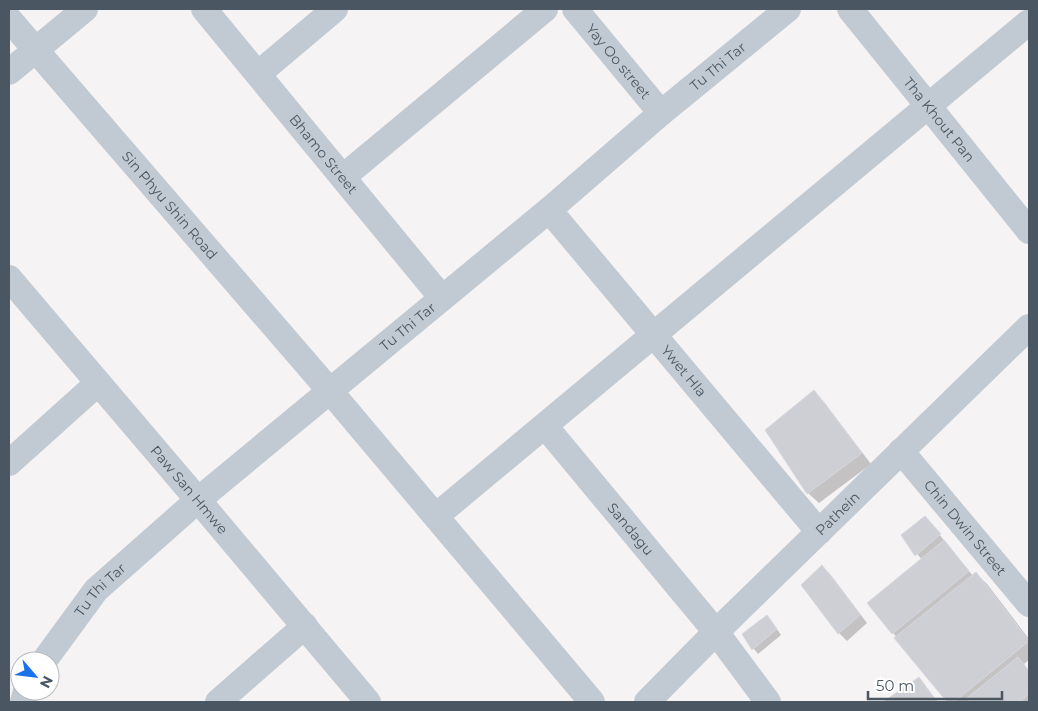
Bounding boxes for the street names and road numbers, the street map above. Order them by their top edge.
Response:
street label: Yay Oo street [582,20,655,103]
street label: Tu Thi Tar [686,38,750,95]
street label: Tha Khout Pan [899,73,979,166]
street label: Bhamo Street [285,111,362,198]
street label: Sin Phyu Shin Road [118,147,221,263]
street label: Tu Thi Tar [376,298,440,355]
street label: Ywet Hla [657,341,711,400]
street label: Paw San Hmwe [146,442,232,538]
street label: Chin Dwin Street [920,476,1011,580]
street label: Pathein [812,488,864,539]
street label: Sandagu [603,499,658,559]
street label: Tu Thi Tar [71,559,130,620]

